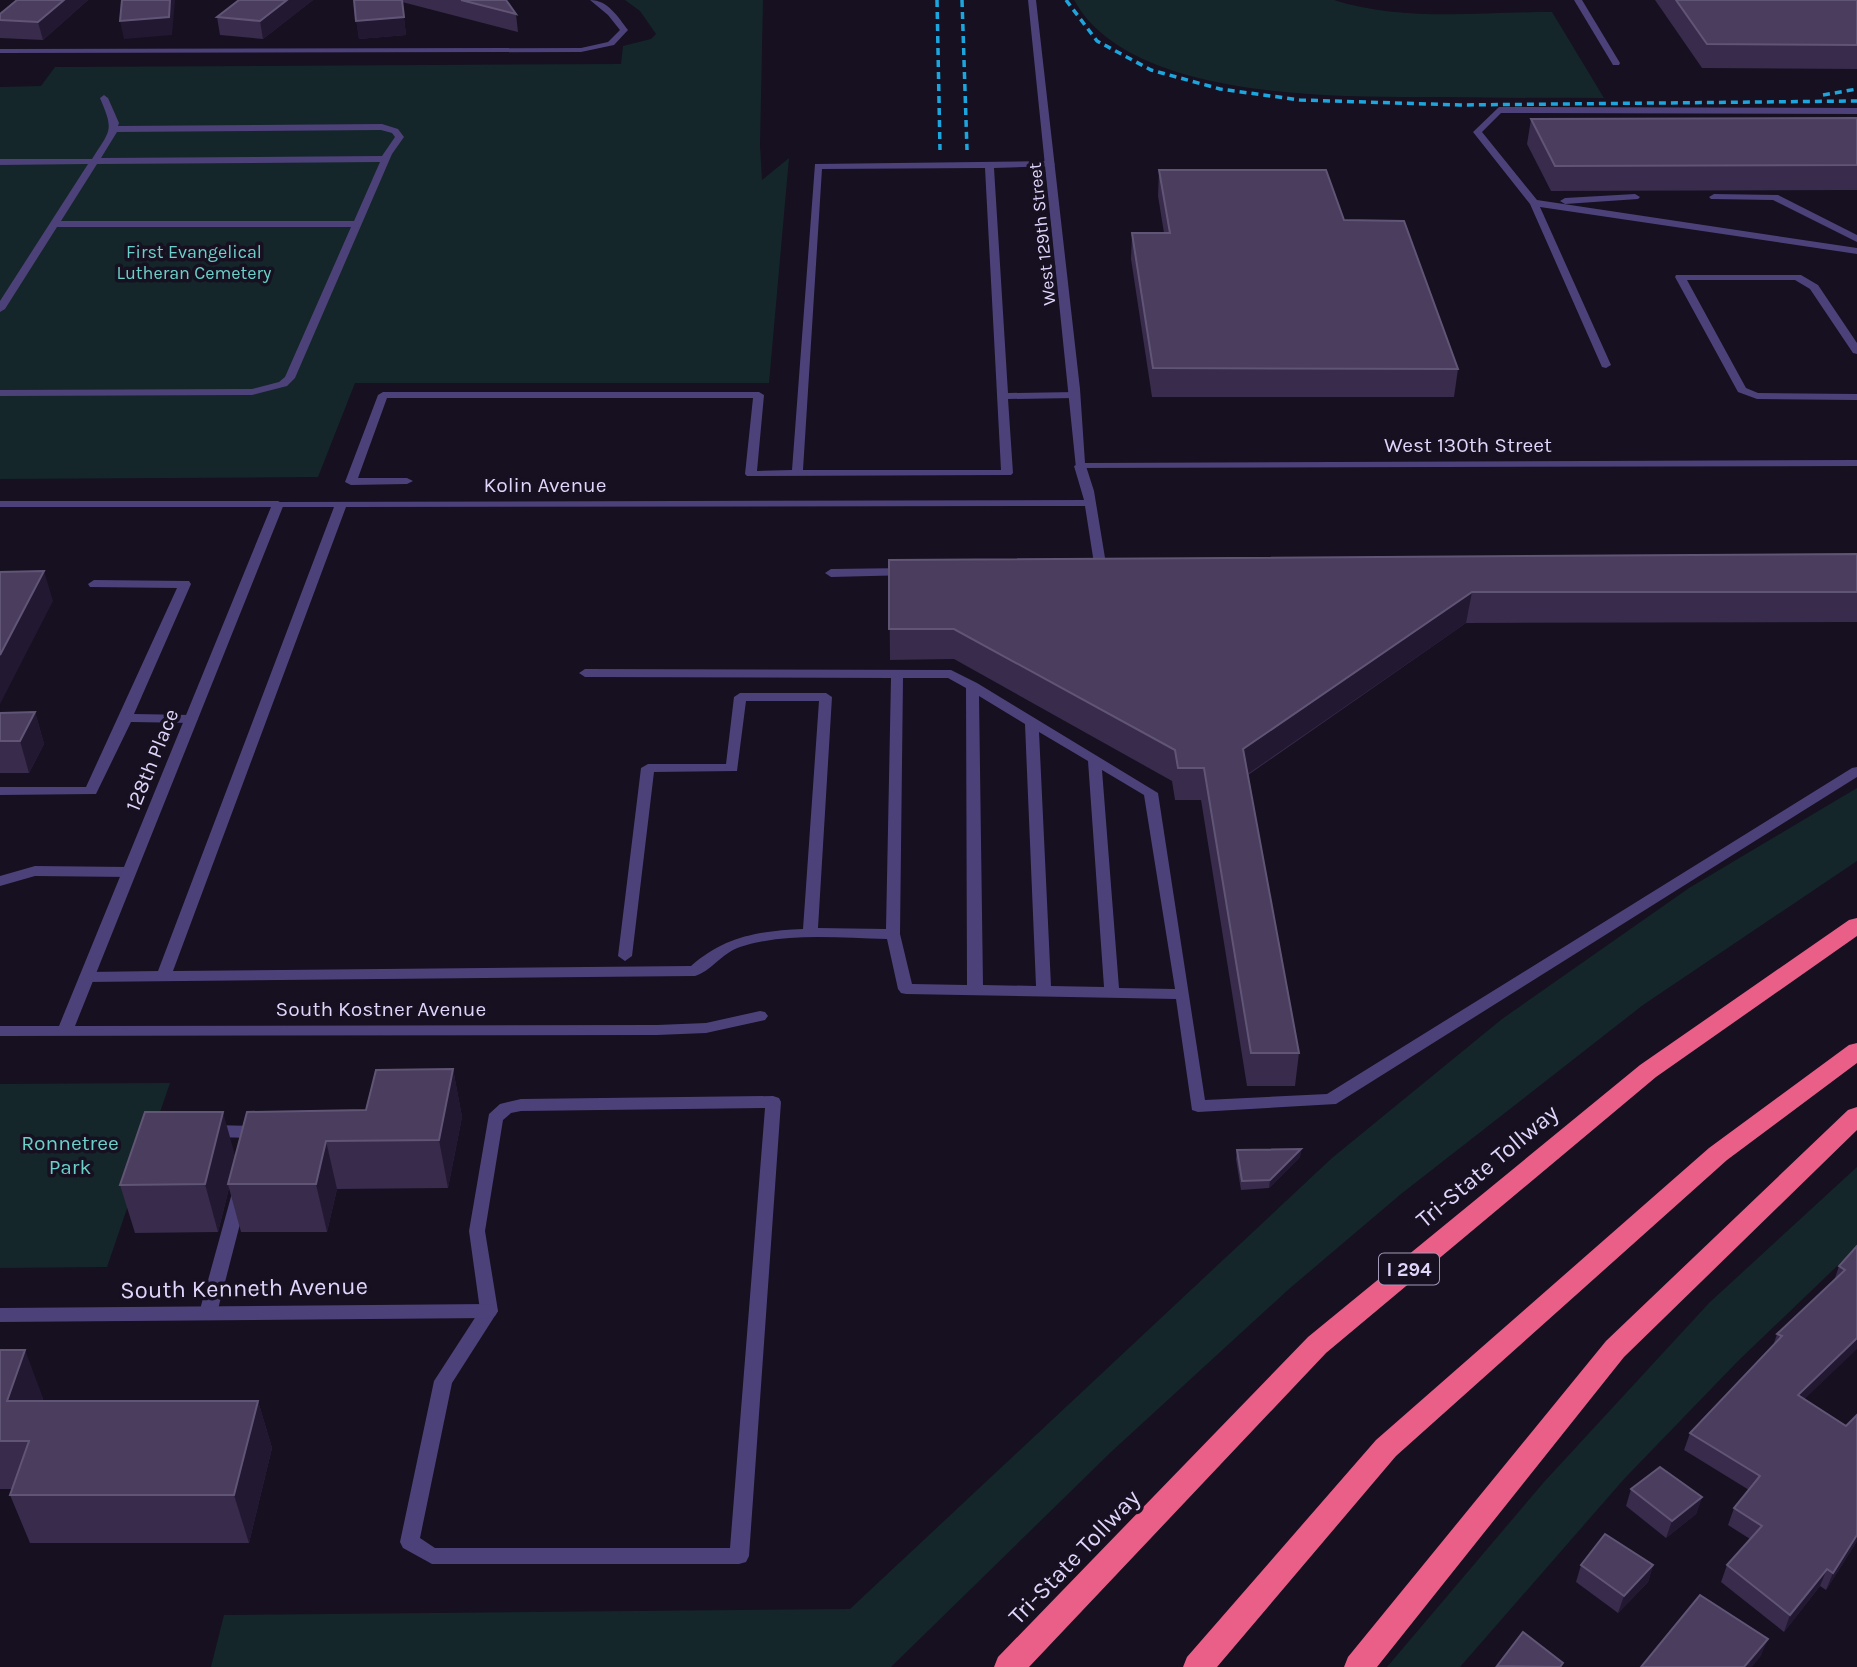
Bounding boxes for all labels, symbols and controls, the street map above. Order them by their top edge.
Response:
street label: West 129th Street [1024,161,1060,306]
park label: First Evangelical Lutheran Cemetery [117,241,272,284]
street label: West 130th Street [1384,433,1552,457]
street label: Kolin Avenue [483,473,607,497]
street label: 128th Place [121,705,183,815]
street label: South Kostner Avenue [276,997,486,1021]
street label: Tri-State Tollway [1410,1098,1564,1234]
park label: Ronnetree Park [21,1131,119,1179]
road number: I 294 [1379,1254,1439,1284]
street label: South Kenneth Avenue [120,1272,368,1304]
street label: Tri-State Tollway [1003,1484,1145,1630]

